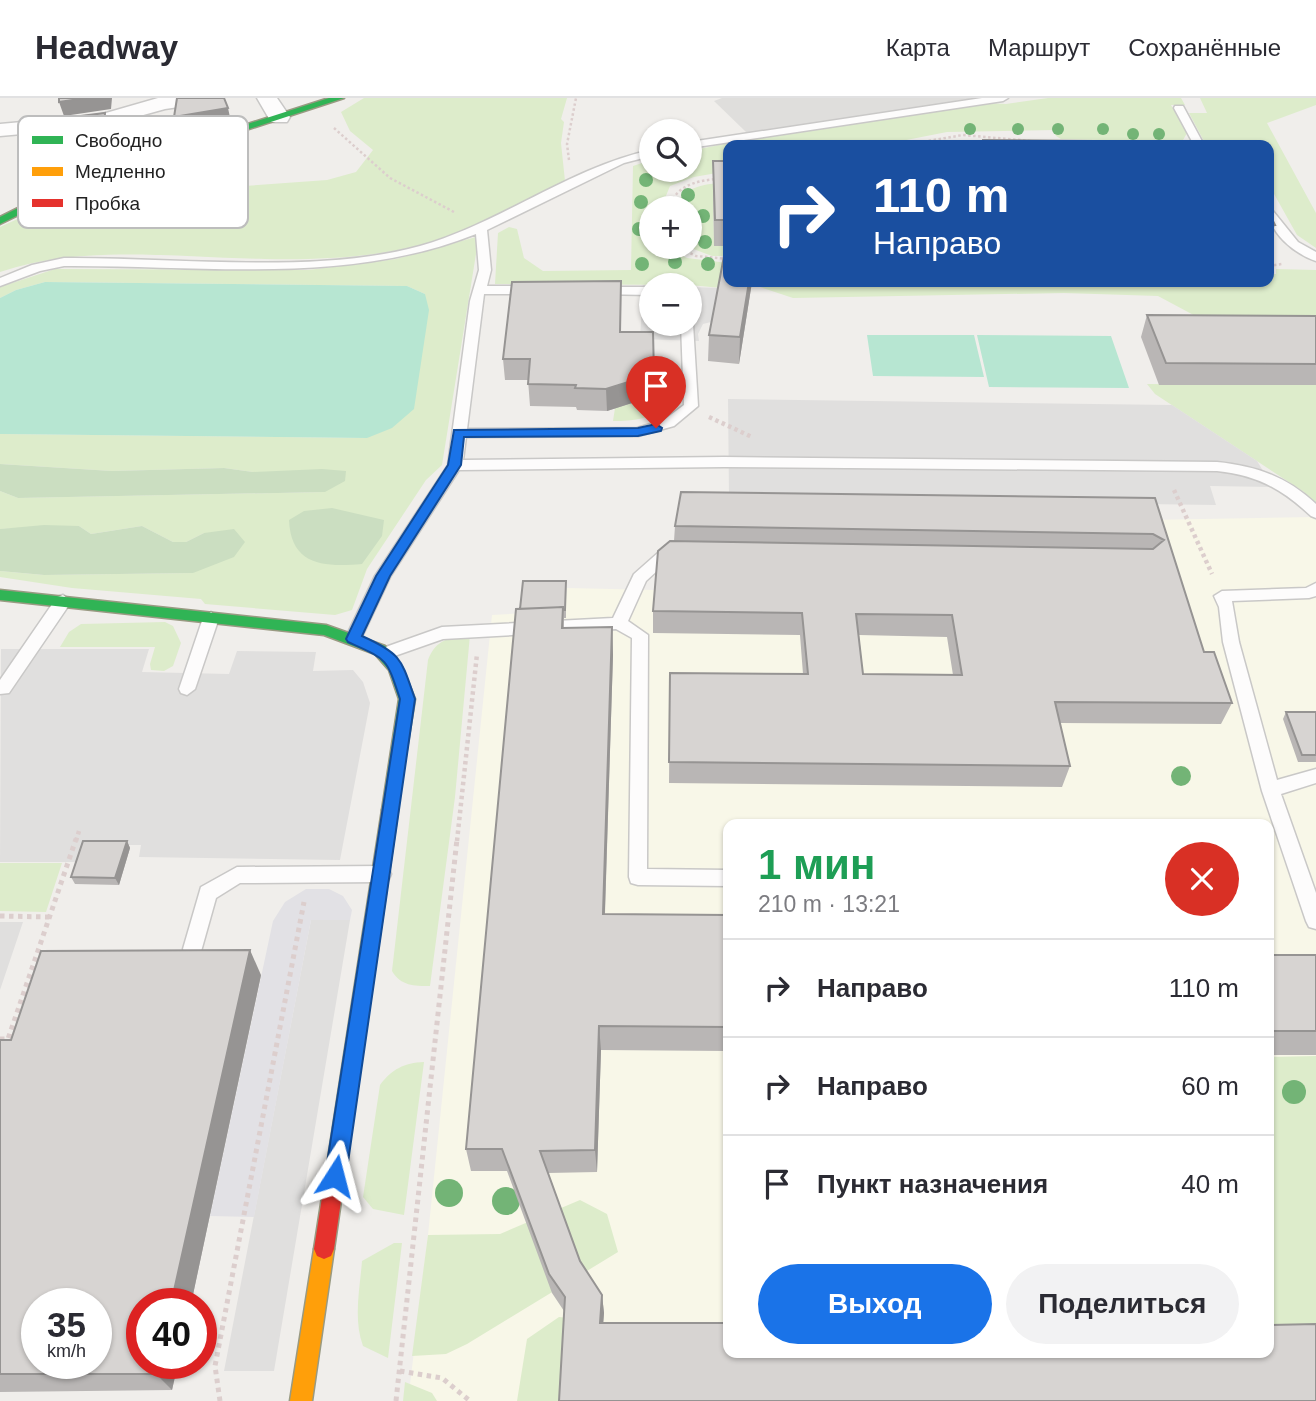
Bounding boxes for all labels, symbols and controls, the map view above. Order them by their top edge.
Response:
text: Headway [35,29,178,66]
text: Карта [886,34,950,61]
text: Маршрут [988,34,1090,61]
text: Сохранённые [1128,34,1281,61]
legend [18,116,248,228]
map controls [639,119,702,336]
button: search [639,119,702,182]
text: Свободно [75,130,162,151]
text: Медленно [75,161,165,182]
icon: right [758,168,849,259]
text: 110 m [873,168,1009,222]
text: Пробка [75,193,140,214]
button: + [639,196,702,259]
text: Направо [873,225,1001,261]
button: − [639,273,702,336]
pin [626,356,686,428]
icon: arrive [637,367,675,405]
text: 1 мин [758,841,875,888]
button: close [1165,842,1239,916]
text: 210 m · 13:21 [758,891,900,917]
icon: right [758,969,796,1007]
text: Направо [817,973,928,1003]
text: 110 m [1169,973,1239,1003]
icon: right [758,1067,796,1105]
text: Направо [817,1071,928,1101]
text: 60 m [1181,1071,1239,1101]
position arrow [298,1139,372,1213]
icon: arrive [758,1165,796,1203]
text: Пункт назначения [817,1169,1048,1199]
text: 40 m [1181,1169,1239,1199]
button: Выход [758,1264,992,1344]
button: Поделиться [1006,1264,1239,1344]
speed limit sign: 40 [126,1288,217,1379]
text: 35 [47,1305,86,1344]
text: km/h [47,1341,86,1361]

